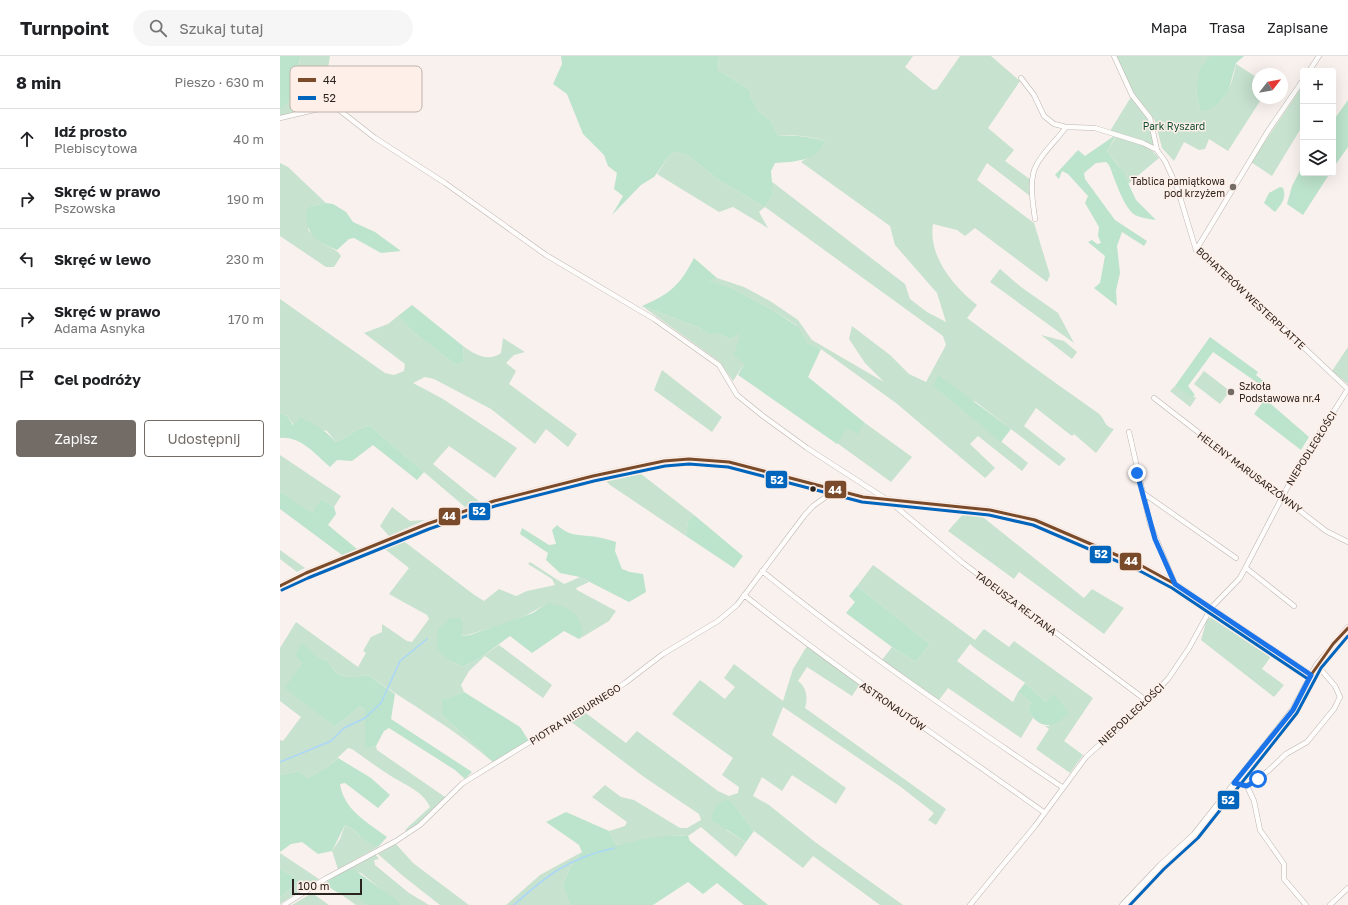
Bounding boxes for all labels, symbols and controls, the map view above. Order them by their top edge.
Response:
search box [133,10,413,46]
text: Turnpoint [20,16,109,39]
icon: search [147,17,169,39]
text: Szukaj tutaj [179,19,264,37]
text: Mapa [1151,19,1187,36]
text: Trasa [1209,19,1245,36]
text: Zapisane [1267,19,1328,36]
legend [290,66,422,112]
north arrow [1252,68,1288,104]
map controls [1300,68,1336,176]
button: + [1300,68,1336,104]
text: 8 min [16,72,61,93]
text: 44 [323,73,337,86]
text: Pieszo · 630 m [174,74,264,90]
text: 52 [323,91,336,104]
button: − [1300,104,1336,140]
park label: Park Ryszard [1143,120,1205,132]
text: Idź prosto [54,122,127,140]
icon: ahead [16,128,38,150]
text: 40 m [233,131,264,147]
text: Plebiscytowa [54,140,137,156]
button: layers [1300,140,1336,176]
place label: Tablica pamiątkowa pod krzyżem [1131,175,1225,199]
text: Skręć w prawo [54,182,161,200]
marker: Tablica pamiątkowa pod krzyżem [1228,182,1238,192]
icon: right [16,188,38,210]
text: 190 m [227,191,264,207]
text: Pszowska [54,200,116,216]
street label: BOHATERÓW WESTERPLATTE [1194,244,1308,352]
icon: left [16,248,38,270]
text: Skręć w lewo [54,250,151,268]
text: 230 m [226,251,264,267]
text: Skręć w prawo [54,302,161,320]
icon: right [16,308,38,330]
text: 170 m [228,311,264,327]
text: Adama Asnyka [54,320,145,336]
icon: arrive [16,368,38,390]
text: Cel podróży [54,370,141,388]
place label: Szkoła Podstawowa nr.4 [1239,380,1320,404]
marker: Szkoła Podstawowa nr.4 [1226,387,1236,397]
street label: NIEPODLEGŁOŚCI [1282,408,1339,488]
button: Zapisz [16,420,136,457]
button: Udostępnij [144,420,264,457]
street label: HELENY MARUSARZÓWNY [1195,429,1305,516]
route end [1128,464,1146,482]
line badge: 52 [765,470,788,489]
text: 52 [770,473,784,486]
line badge: 44 [824,480,847,499]
text: 44 [828,483,842,496]
unlabelled marker [808,484,818,494]
line badge: 52 [468,502,491,521]
text: 52 [472,504,486,517]
line badge: 44 [438,507,461,526]
text: 44 [442,509,456,522]
line badge: 52 [1089,545,1112,564]
text: 52 [1094,547,1108,560]
line badge: 44 [1119,552,1142,571]
text: 44 [1124,554,1138,567]
street label: TADEUSZA REJTANA [973,568,1059,638]
street label: ASTRONAUTÓW [858,679,929,733]
street label: NIEPODLEGŁOŚCI [1095,680,1166,748]
street label: PIOTRA NIEDURNEGO [527,681,623,747]
route start [1249,770,1267,788]
line badge: 52 [1217,790,1240,810]
text: 52 [1221,793,1235,806]
scale bar [292,877,362,896]
text: 100 m [298,879,329,892]

